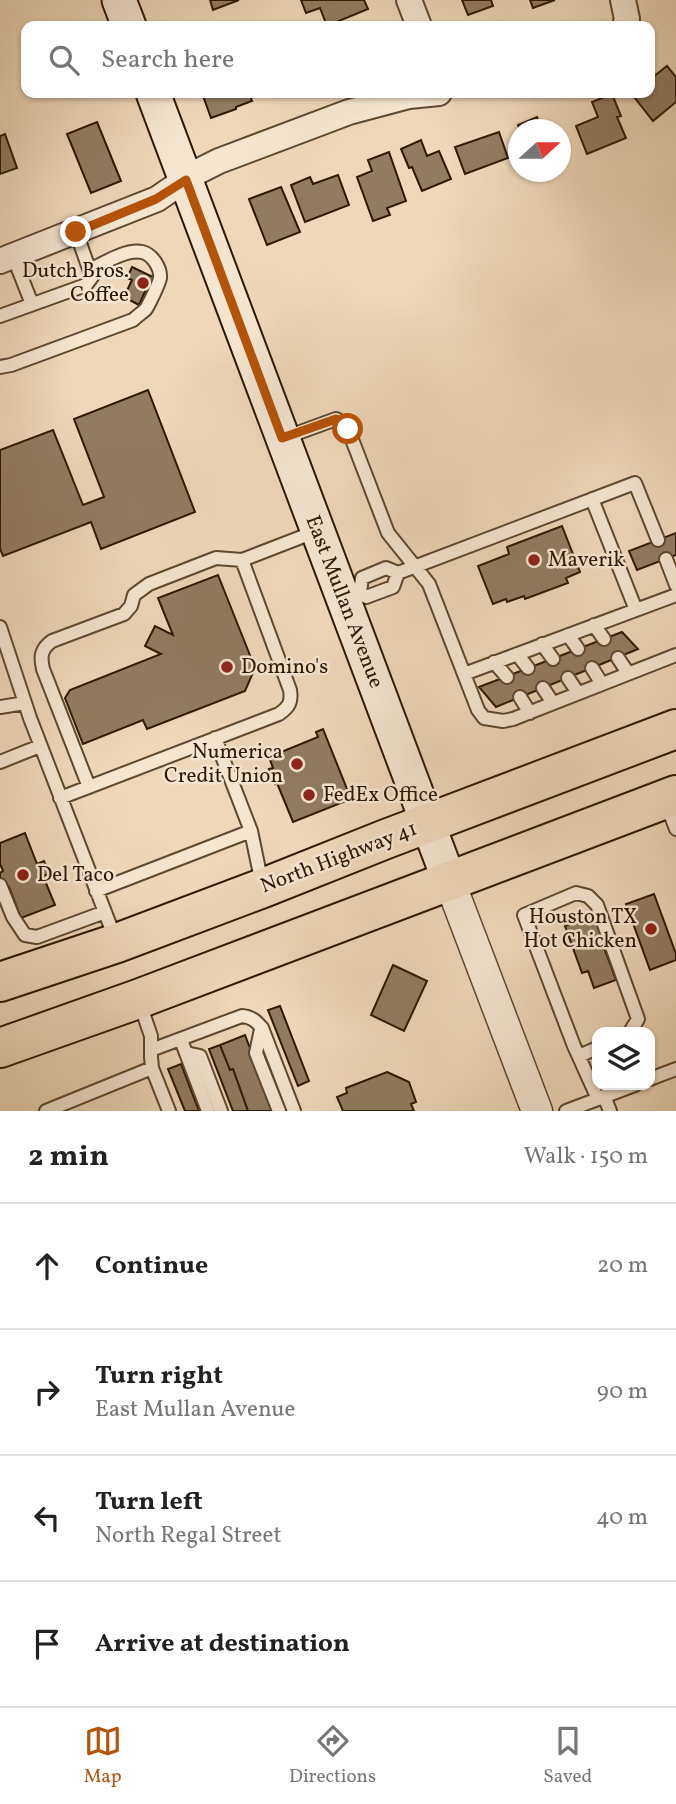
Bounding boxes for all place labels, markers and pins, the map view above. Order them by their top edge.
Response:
place label: Dutch Bros. Coffee [22,257,129,310]
marker: Dutch Bros. Coffee [135,275,151,291]
place label: Maverik [548,546,625,575]
marker: Maverik [526,552,542,568]
place label: Domino's [241,653,328,682]
marker: Domino's [219,659,235,675]
place label: Numerica Credit Union [164,738,283,791]
marker: Numerica Credit Union [289,756,305,772]
place label: FedEx Office [323,781,438,810]
marker: FedEx Office [301,787,317,803]
place label: Del Taco [37,861,114,890]
marker: Del Taco [15,867,31,883]
place label: Houston TX Hot Chicken [523,903,637,956]
marker: Houston TX Hot Chicken [643,921,659,937]

